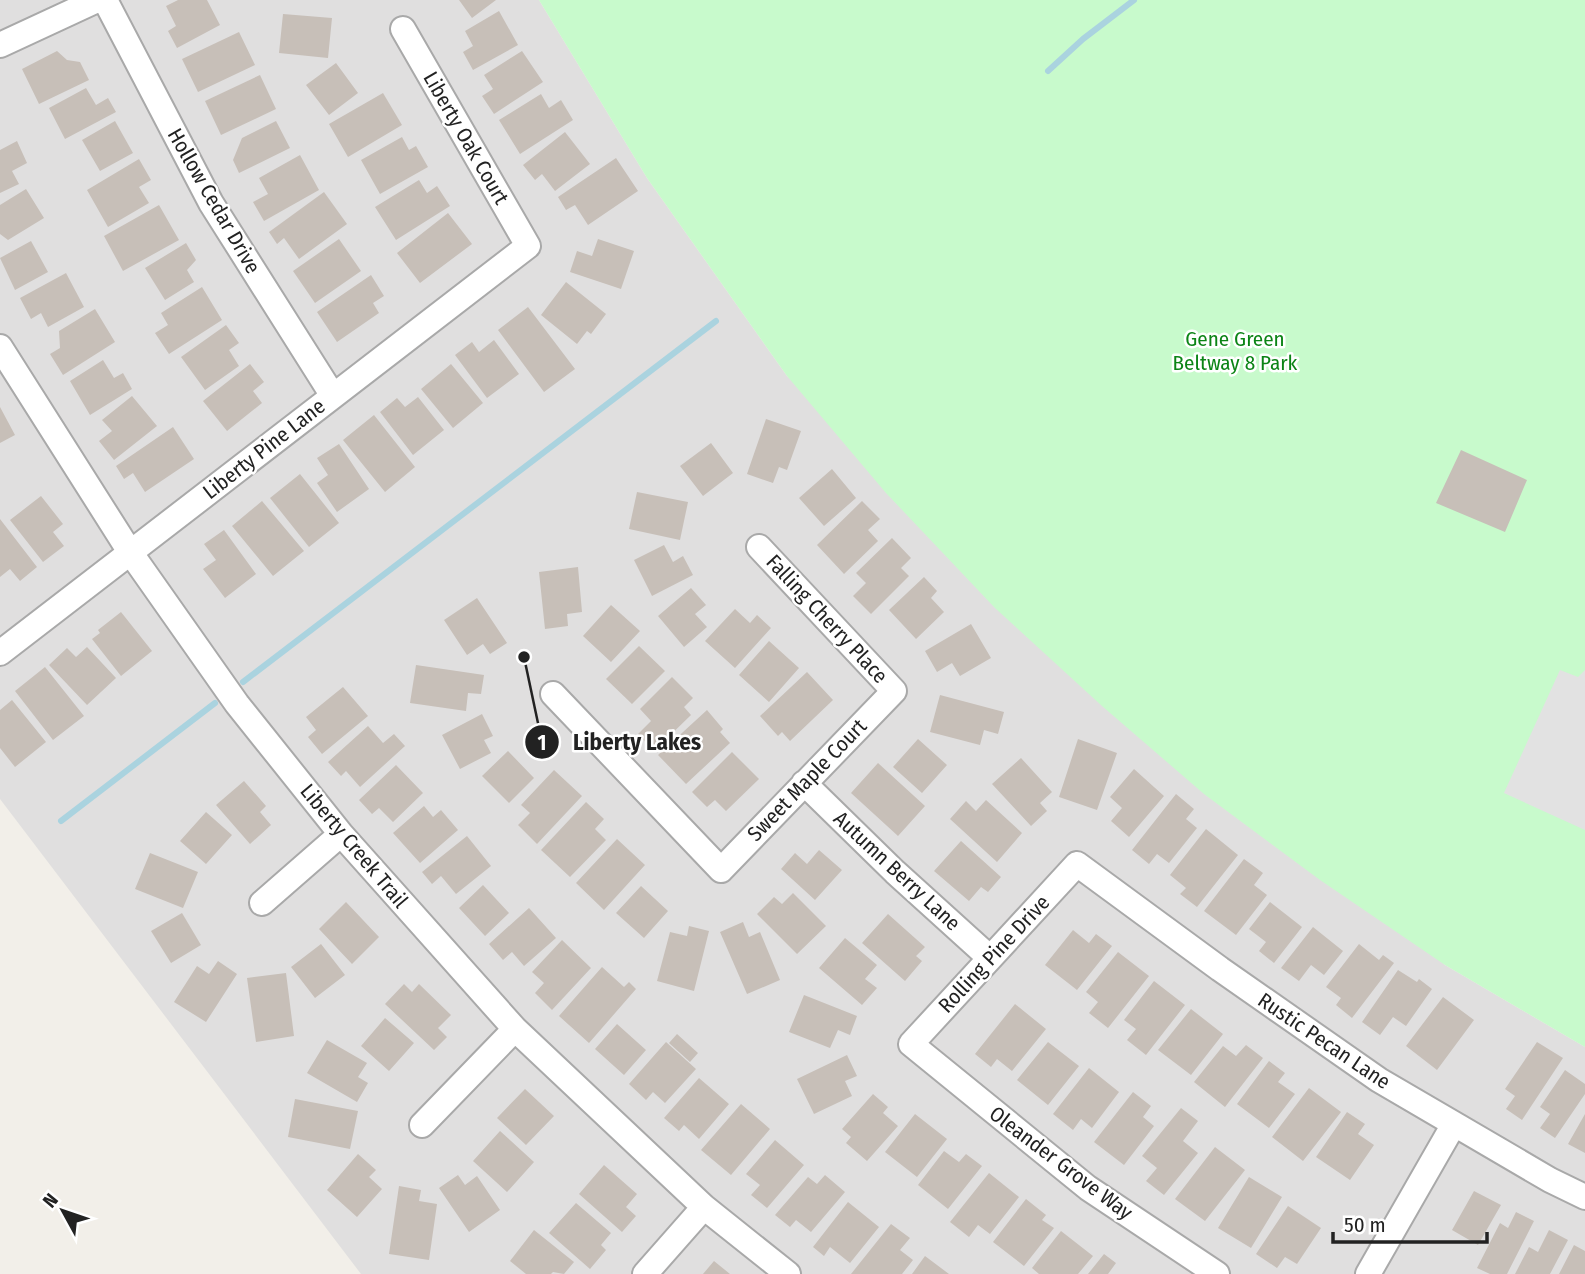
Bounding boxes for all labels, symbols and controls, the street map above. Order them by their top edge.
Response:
street label: Liberty Oak Court [417,67,515,209]
street label: Hollow Cedar Drive [162,124,266,278]
park label: Gene Green Beltway 8 Park [1173,326,1298,376]
street label: Liberty Pine Lane [198,393,330,505]
street label: Falling Cherry Place [761,549,893,689]
street label: Sweet Maple Court [742,713,872,847]
callout: Liberty Lakes [524,720,715,764]
text: Liberty Lakes [573,728,701,756]
text: 1 [538,730,546,756]
street label: Liberty Creek Trail [295,779,414,914]
street label: Autumn Berry Lane [828,806,966,936]
street label: Rolling Pine Drive [933,890,1055,1018]
street label: Rustic Pecan Lane [1253,987,1395,1095]
street label: Oleander Grove Way [984,1101,1138,1226]
north arrow [28,1176,98,1246]
text: N [38,1189,63,1212]
scale bar [1333,1200,1487,1244]
text: 50 m [1344,1212,1386,1238]

